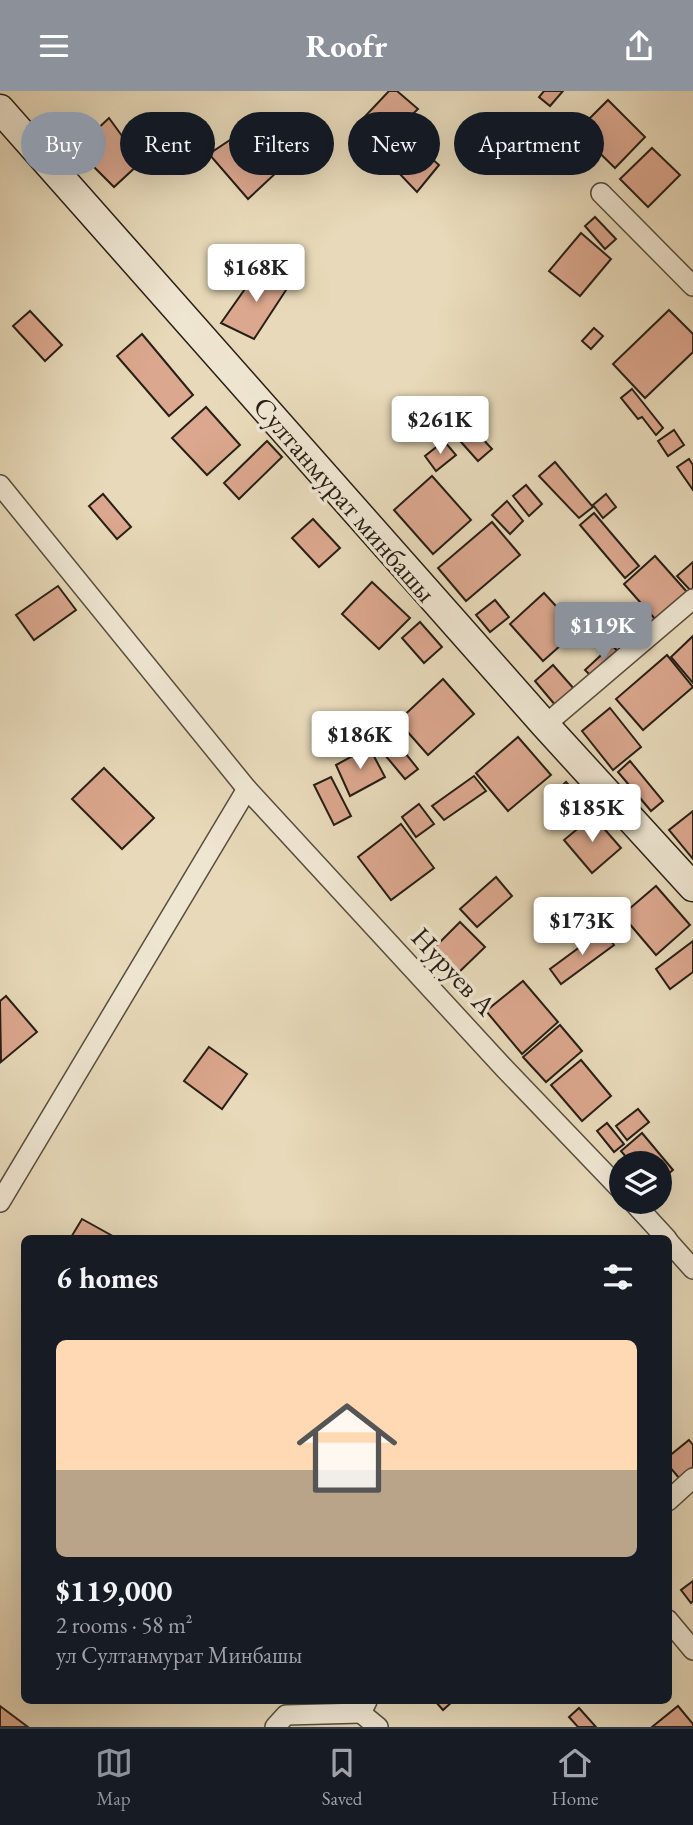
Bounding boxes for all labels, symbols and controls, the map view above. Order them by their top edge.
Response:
text: Roofr [306,25,387,67]
icon: menu [35,27,73,65]
icon: share [620,27,658,65]
chip: Buy [21,112,106,175]
chip: Rent [120,112,215,175]
chip: Filters [229,112,334,175]
chip: New [348,112,440,175]
chip: Apartment [454,112,604,175]
pin: $168K [207,245,305,304]
text: $168K [224,252,288,282]
street label: Султанмурат минбашы [246,389,444,609]
pin: $261K [391,397,489,456]
text: $261K [408,404,472,434]
pin: $119K [554,603,652,662]
text: $119K [571,610,635,640]
pin: $186K [311,711,409,771]
text: $186K [328,719,392,749]
pin: $185K [543,785,641,844]
text: $185K [560,792,624,822]
pin: $173K [533,897,631,957]
text: $173K [550,905,614,935]
street label: Нуруев А [404,919,504,1023]
map controls [609,1151,672,1214]
button: layers [609,1151,672,1214]
text: 6 homes [56,1258,158,1297]
icon: filters [599,1258,637,1296]
icon: home [284,1385,410,1511]
text: $119,000 [56,1571,172,1610]
text: 2 rooms · 58 m² [56,1610,193,1640]
text: ул Султанмурат Минбашы [56,1640,302,1670]
tab: Map [95,1744,133,1811]
tab: Saved [322,1744,362,1811]
tab: Home [551,1744,598,1811]

